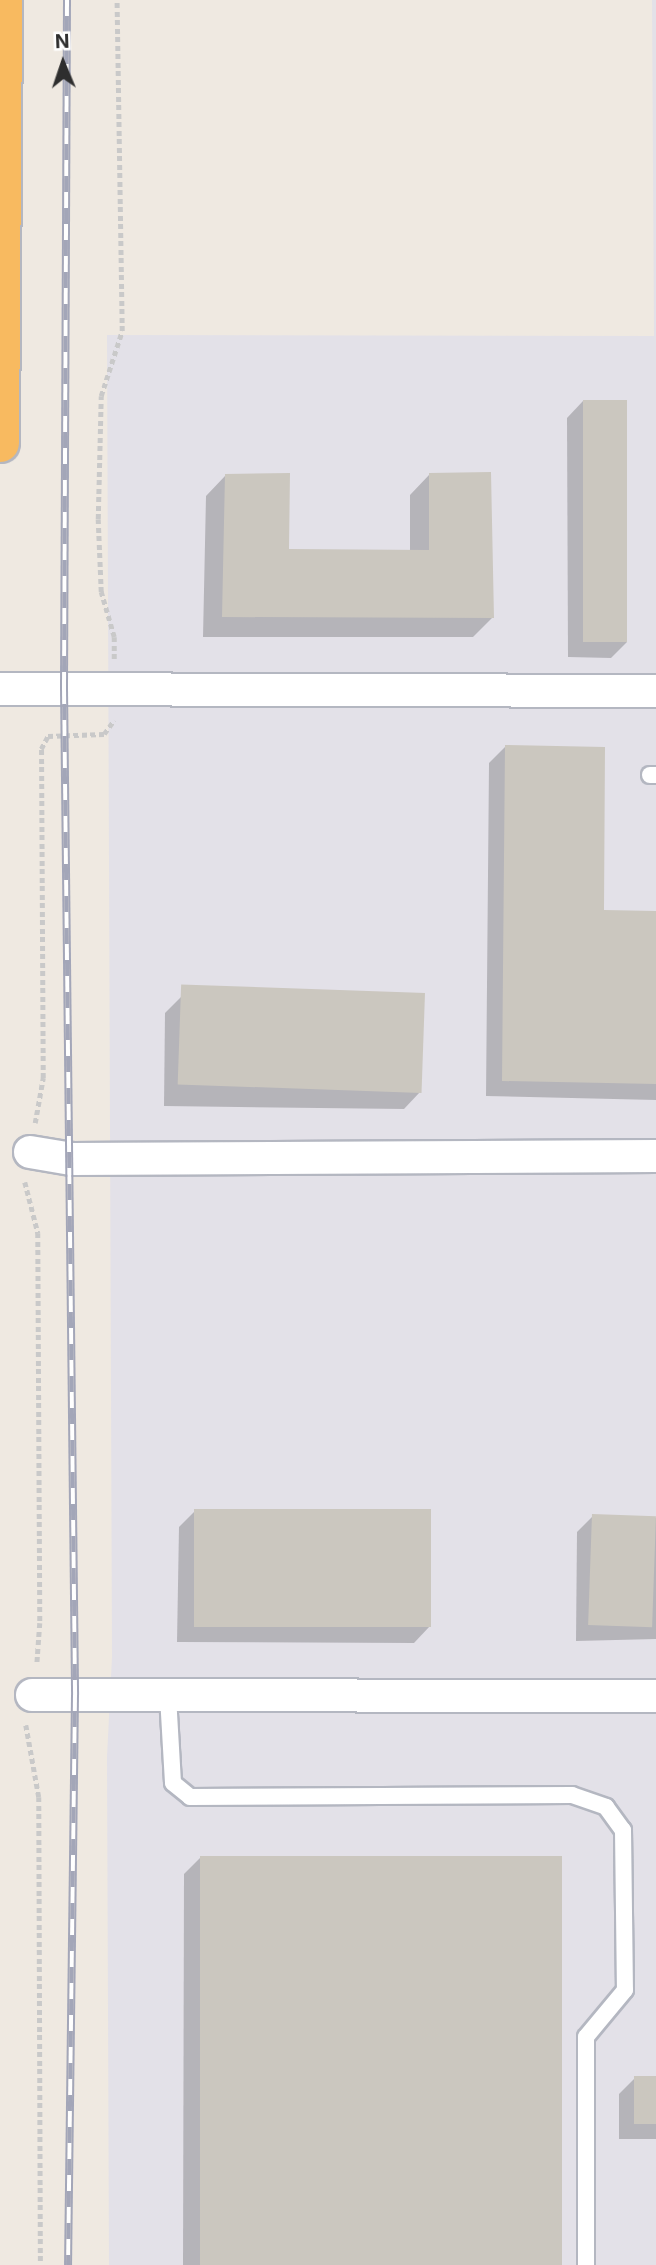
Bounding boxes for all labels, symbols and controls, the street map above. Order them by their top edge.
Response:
north arrow [28,28,98,98]
text: N [55,30,70,53]

